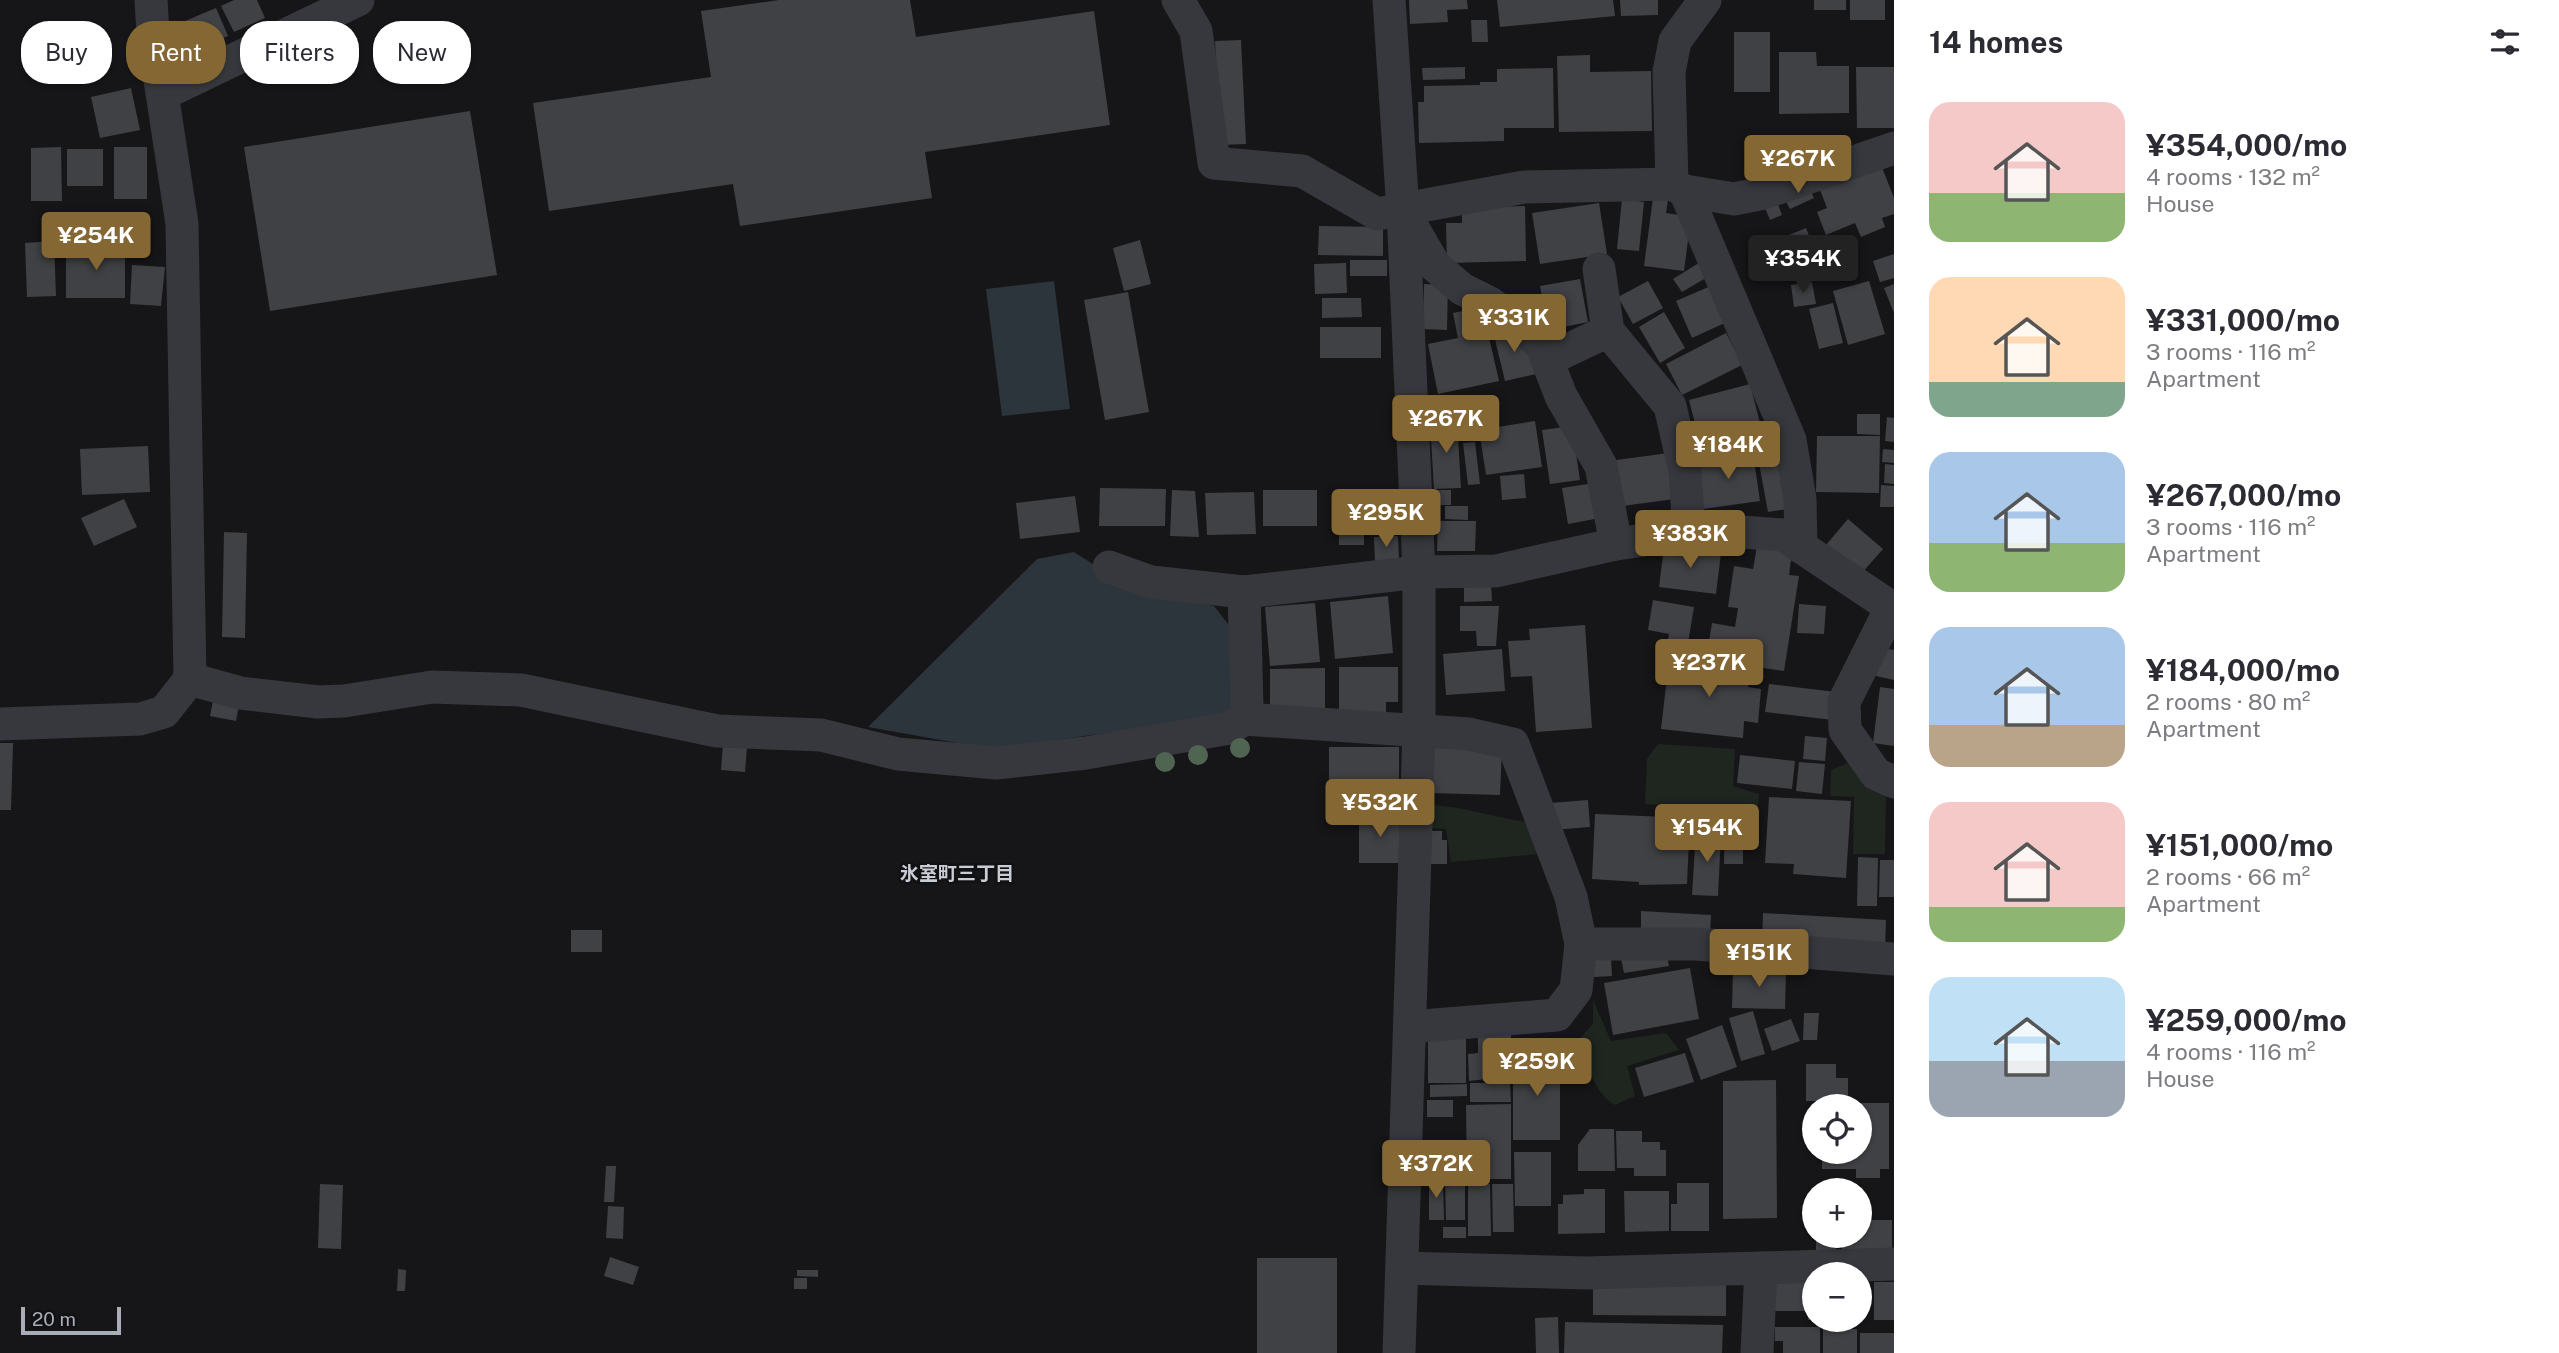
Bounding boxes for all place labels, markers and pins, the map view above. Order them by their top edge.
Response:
pin: ¥267K [1749,136,1847,195]
pin: ¥254K [47,212,145,272]
pin: ¥354K [1754,236,1852,295]
pin: ¥331K [1465,294,1563,354]
pin: ¥267K [1397,396,1495,455]
pin: ¥184K [1679,421,1777,481]
pin: ¥295K [1337,490,1435,549]
pin: ¥383K [1641,510,1739,570]
pin: ¥237K [1660,640,1758,699]
pin: ¥532K [1331,780,1429,839]
pin: ¥154K [1658,804,1756,864]
pin: ¥151K [1710,930,1808,989]
pin: ¥259K [1488,1038,1586,1098]
pin: ¥372K [1387,1140,1485,1200]

